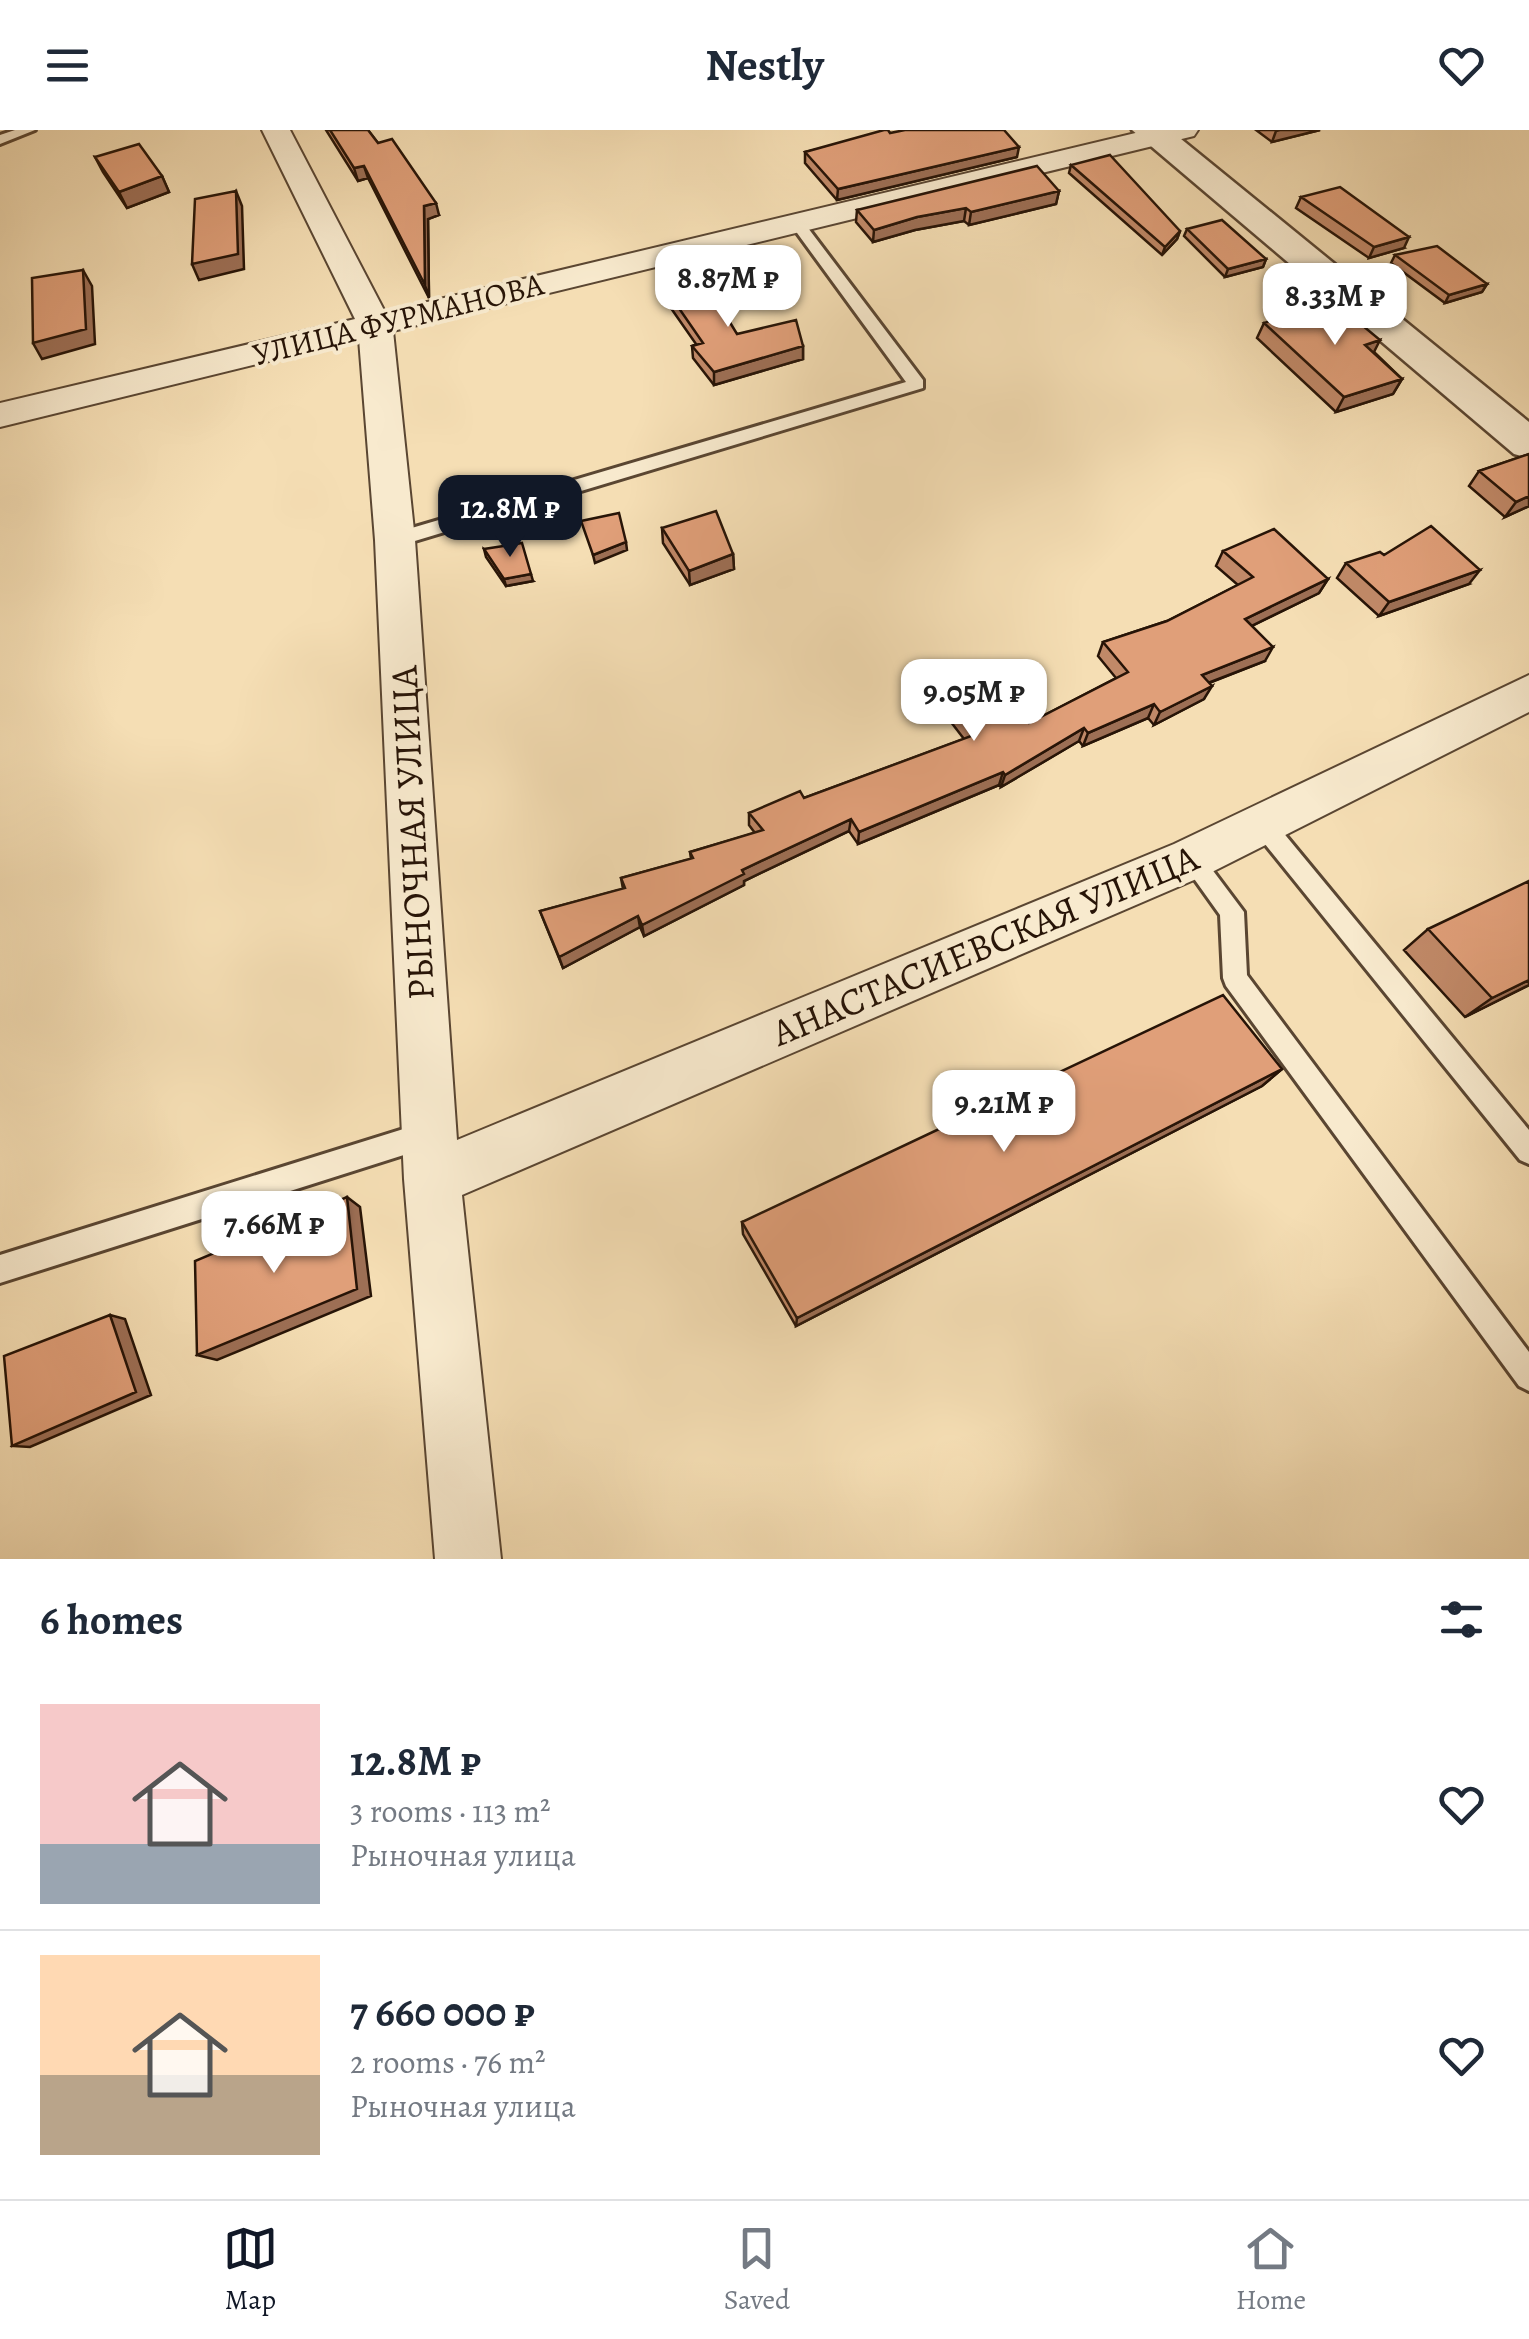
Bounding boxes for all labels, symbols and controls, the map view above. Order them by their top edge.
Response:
text: Nestly [705,34,824,96]
icon: menu [40,38,95,93]
icon: heart [1434,38,1489,93]
pin: 8.87M ₽ [636,245,820,330]
text: 8.87M ₽ [677,255,779,299]
street label: УЛИЦА ФУРМАНОВА [248,261,549,376]
pin: 8.33M ₽ [1243,263,1427,348]
text: 8.33M ₽ [1285,273,1385,317]
pin: 12.8M ₽ [418,475,602,560]
text: 12.8M ₽ [460,485,560,529]
pin: 9.05M ₽ [882,659,1066,744]
street label: РЫНОЧНАЯ УЛИЦА [377,664,447,1002]
text: 9.05M ₽ [923,669,1025,713]
street label: АНАСТАСИЕВСКАЯ УЛИЦА [763,831,1207,1059]
pin: 9.21M ₽ [912,1070,1096,1155]
text: 9.21M ₽ [954,1080,1054,1124]
pin: 7.66M ₽ [182,1191,366,1276]
text: 7.66M ₽ [223,1201,325,1245]
text: 6 homes [40,1591,183,1648]
icon: filters [1434,1592,1489,1647]
text: 12.8M ₽ [350,1732,481,1789]
icon: home [120,1744,240,1864]
icon: heart [1434,1777,1489,1832]
text: 3 rooms · 113 m² [350,1789,551,1833]
text: Рыночная улица [350,1833,576,1877]
text: 7 660 000 ₽ [350,1983,535,2040]
icon: home [120,1995,240,2115]
icon: heart [1434,2028,1489,2083]
text: 2 rooms · 76 m² [350,2040,546,2084]
text: Рыночная улица [350,2084,576,2128]
tab: Map [223,2221,278,2319]
tab: Saved [724,2221,790,2319]
tab: Home [1236,2221,1306,2319]

